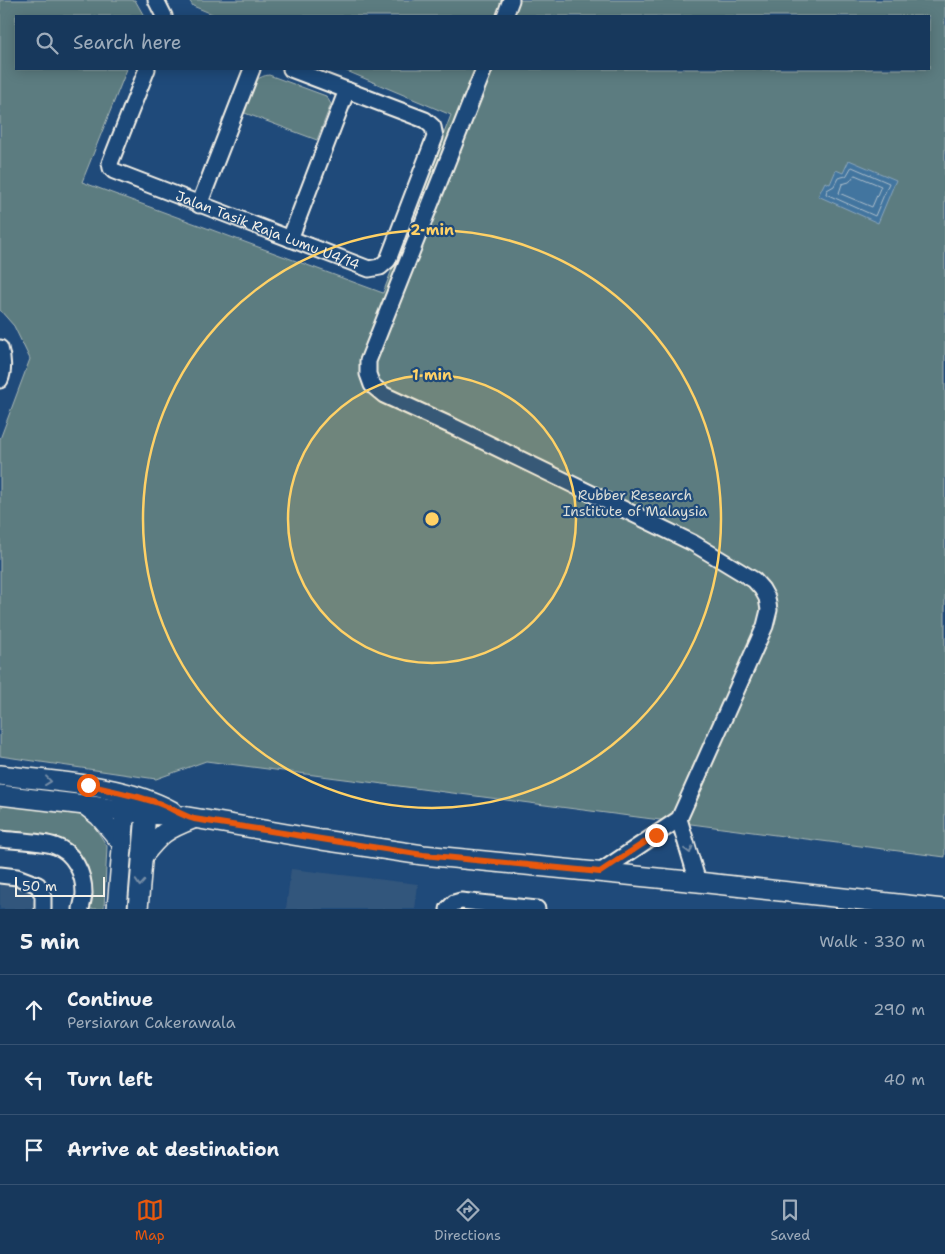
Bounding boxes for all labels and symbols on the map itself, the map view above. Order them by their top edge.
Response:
street label: Jalan Tasik Raja Lumu U4/14 [173,187,362,274]
text: 2 min [410,220,454,240]
text: 1 min [412,365,452,385]
park label: Rubber Research Institute of Malaysia [563,486,707,520]
centre of rings [423,510,441,528]
route start [77,774,100,797]
one-way arrow [45,775,53,786]
route end [645,824,668,847]
one-way arrow [683,846,693,854]
scale bar [15,874,105,897]
one-way arrow [135,879,146,887]

